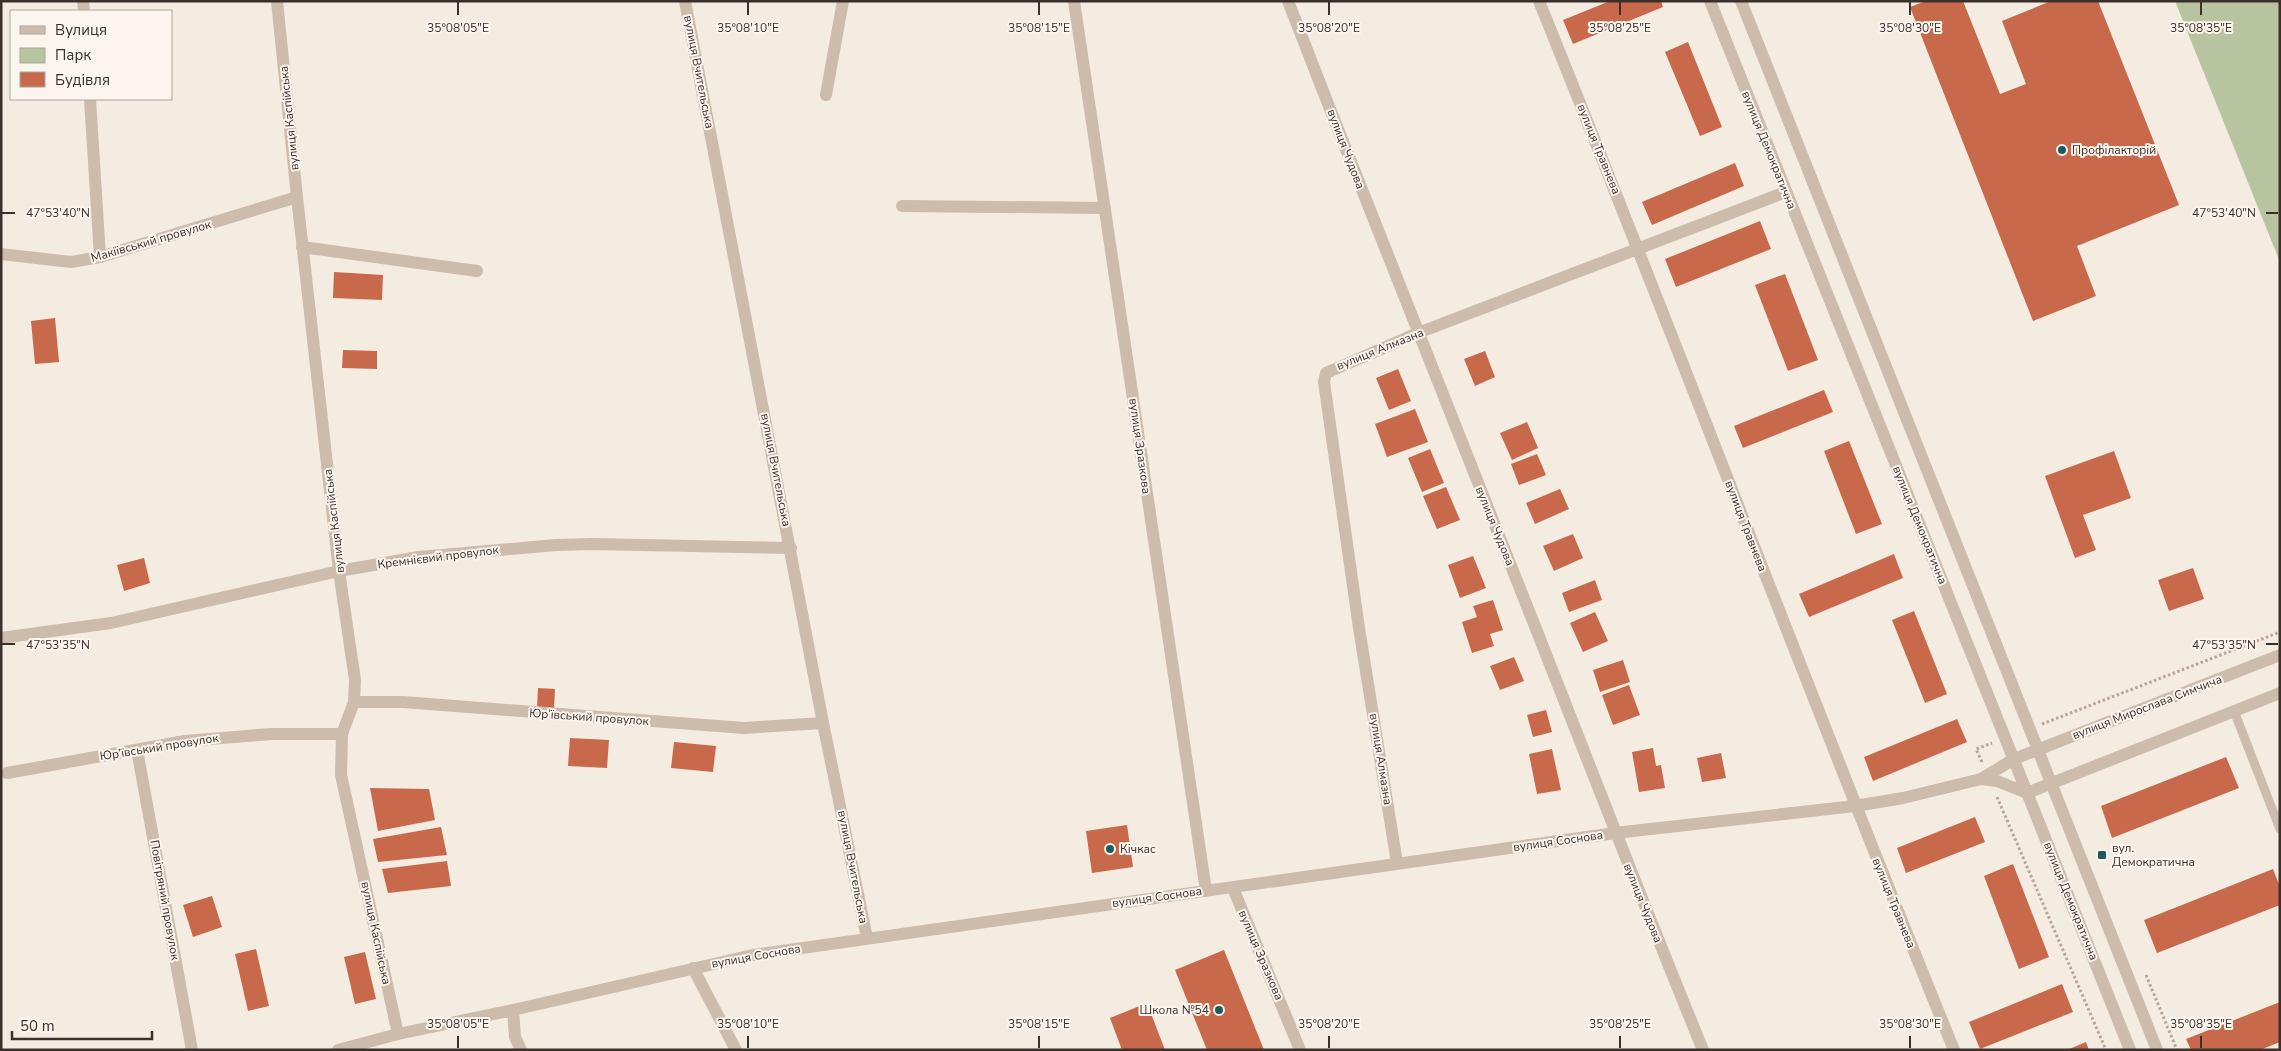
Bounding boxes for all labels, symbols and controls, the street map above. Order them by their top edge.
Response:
legend [10,10,172,100]
street label: вулиця Вчительська [680,14,718,130]
text: Вулиця [55,20,107,40]
text: 35°08'05"E [427,20,489,36]
text: 35°08'10"E [717,20,779,36]
text: 35°08'15"E [1008,20,1070,36]
text: 35°08'20"E [1298,20,1360,36]
text: 35°08'25"E [1589,20,1651,36]
text: 35°08'30"E [1879,20,1941,36]
text: 35°08'35"E [2170,20,2232,36]
text: Парк [55,45,91,65]
street label: вулиця Каспійська [276,65,302,171]
text: Будівля [55,70,110,90]
street label: вулиця Демократична [1738,89,1800,211]
street label: вулиця Травнева [1574,101,1624,197]
street label: вулиця Чудова [1323,107,1369,191]
place label: Профілакторій [2072,142,2156,158]
marker: Профілакторій [2056,144,2068,156]
text: 47°53'40"N [26,205,90,221]
text: 47°53'40"N [2192,205,2256,221]
street label: Макіївський провулок [89,216,214,266]
street label: вулиця Алмазна [1334,324,1426,374]
street label: вулиця Зразкова [1125,397,1155,495]
street label: вулиця Вчительська [757,412,795,528]
street label: вулиця Демократична [1889,464,1951,586]
street label: вулиця Каспійська [320,468,348,574]
street label: вулиця Травнева [1721,478,1771,574]
street label: вулиця Чудова [1472,484,1518,568]
street label: Кремнієвий провулок [376,542,500,572]
text: 47°53'35"N [26,637,90,653]
text: 47°53'35"N [2192,637,2256,653]
street label: вулиця Мирослава Симчича [2070,671,2224,743]
street label: Юр’ївський провулок [529,705,650,729]
street label: вулиця Алмазна [1366,712,1396,806]
street label: Юр’ївський провулок [99,730,220,764]
street label: вулиця Вчительська [834,809,872,925]
street label: вулиця Соснова [1512,827,1604,855]
street label: Повітряний провулок [147,839,184,962]
street label: вулиця Демократична [2040,840,2102,962]
place label: вул. Демократична [2112,840,2195,870]
place label: Кічкас [1120,841,1156,857]
marker: Кічкас [1104,843,1116,855]
marker: вул. Демократична [2096,849,2108,861]
street label: вулиця Травнева [1869,855,1919,951]
street label: вулиця Чудова [1620,861,1666,945]
street label: вулиця Каспійська [357,880,395,986]
street label: вулиця Соснова [1111,883,1203,911]
street label: вулиця Зразкова [1235,907,1287,1003]
street label: вулиця Соснова [710,940,802,972]
place label: Школа №54 [1140,1002,1209,1018]
marker: Школа №54 [1213,1004,1225,1016]
scale bar [12,1008,152,1040]
text: 50 m [20,1016,55,1036]
text: 35°08'05"E [427,1016,489,1032]
text: 35°08'10"E [717,1016,779,1032]
text: 35°08'15"E [1008,1016,1070,1032]
text: 35°08'20"E [1298,1016,1360,1032]
text: 35°08'25"E [1589,1016,1651,1032]
text: 35°08'30"E [1879,1016,1941,1032]
text: 35°08'35"E [2170,1016,2232,1032]

